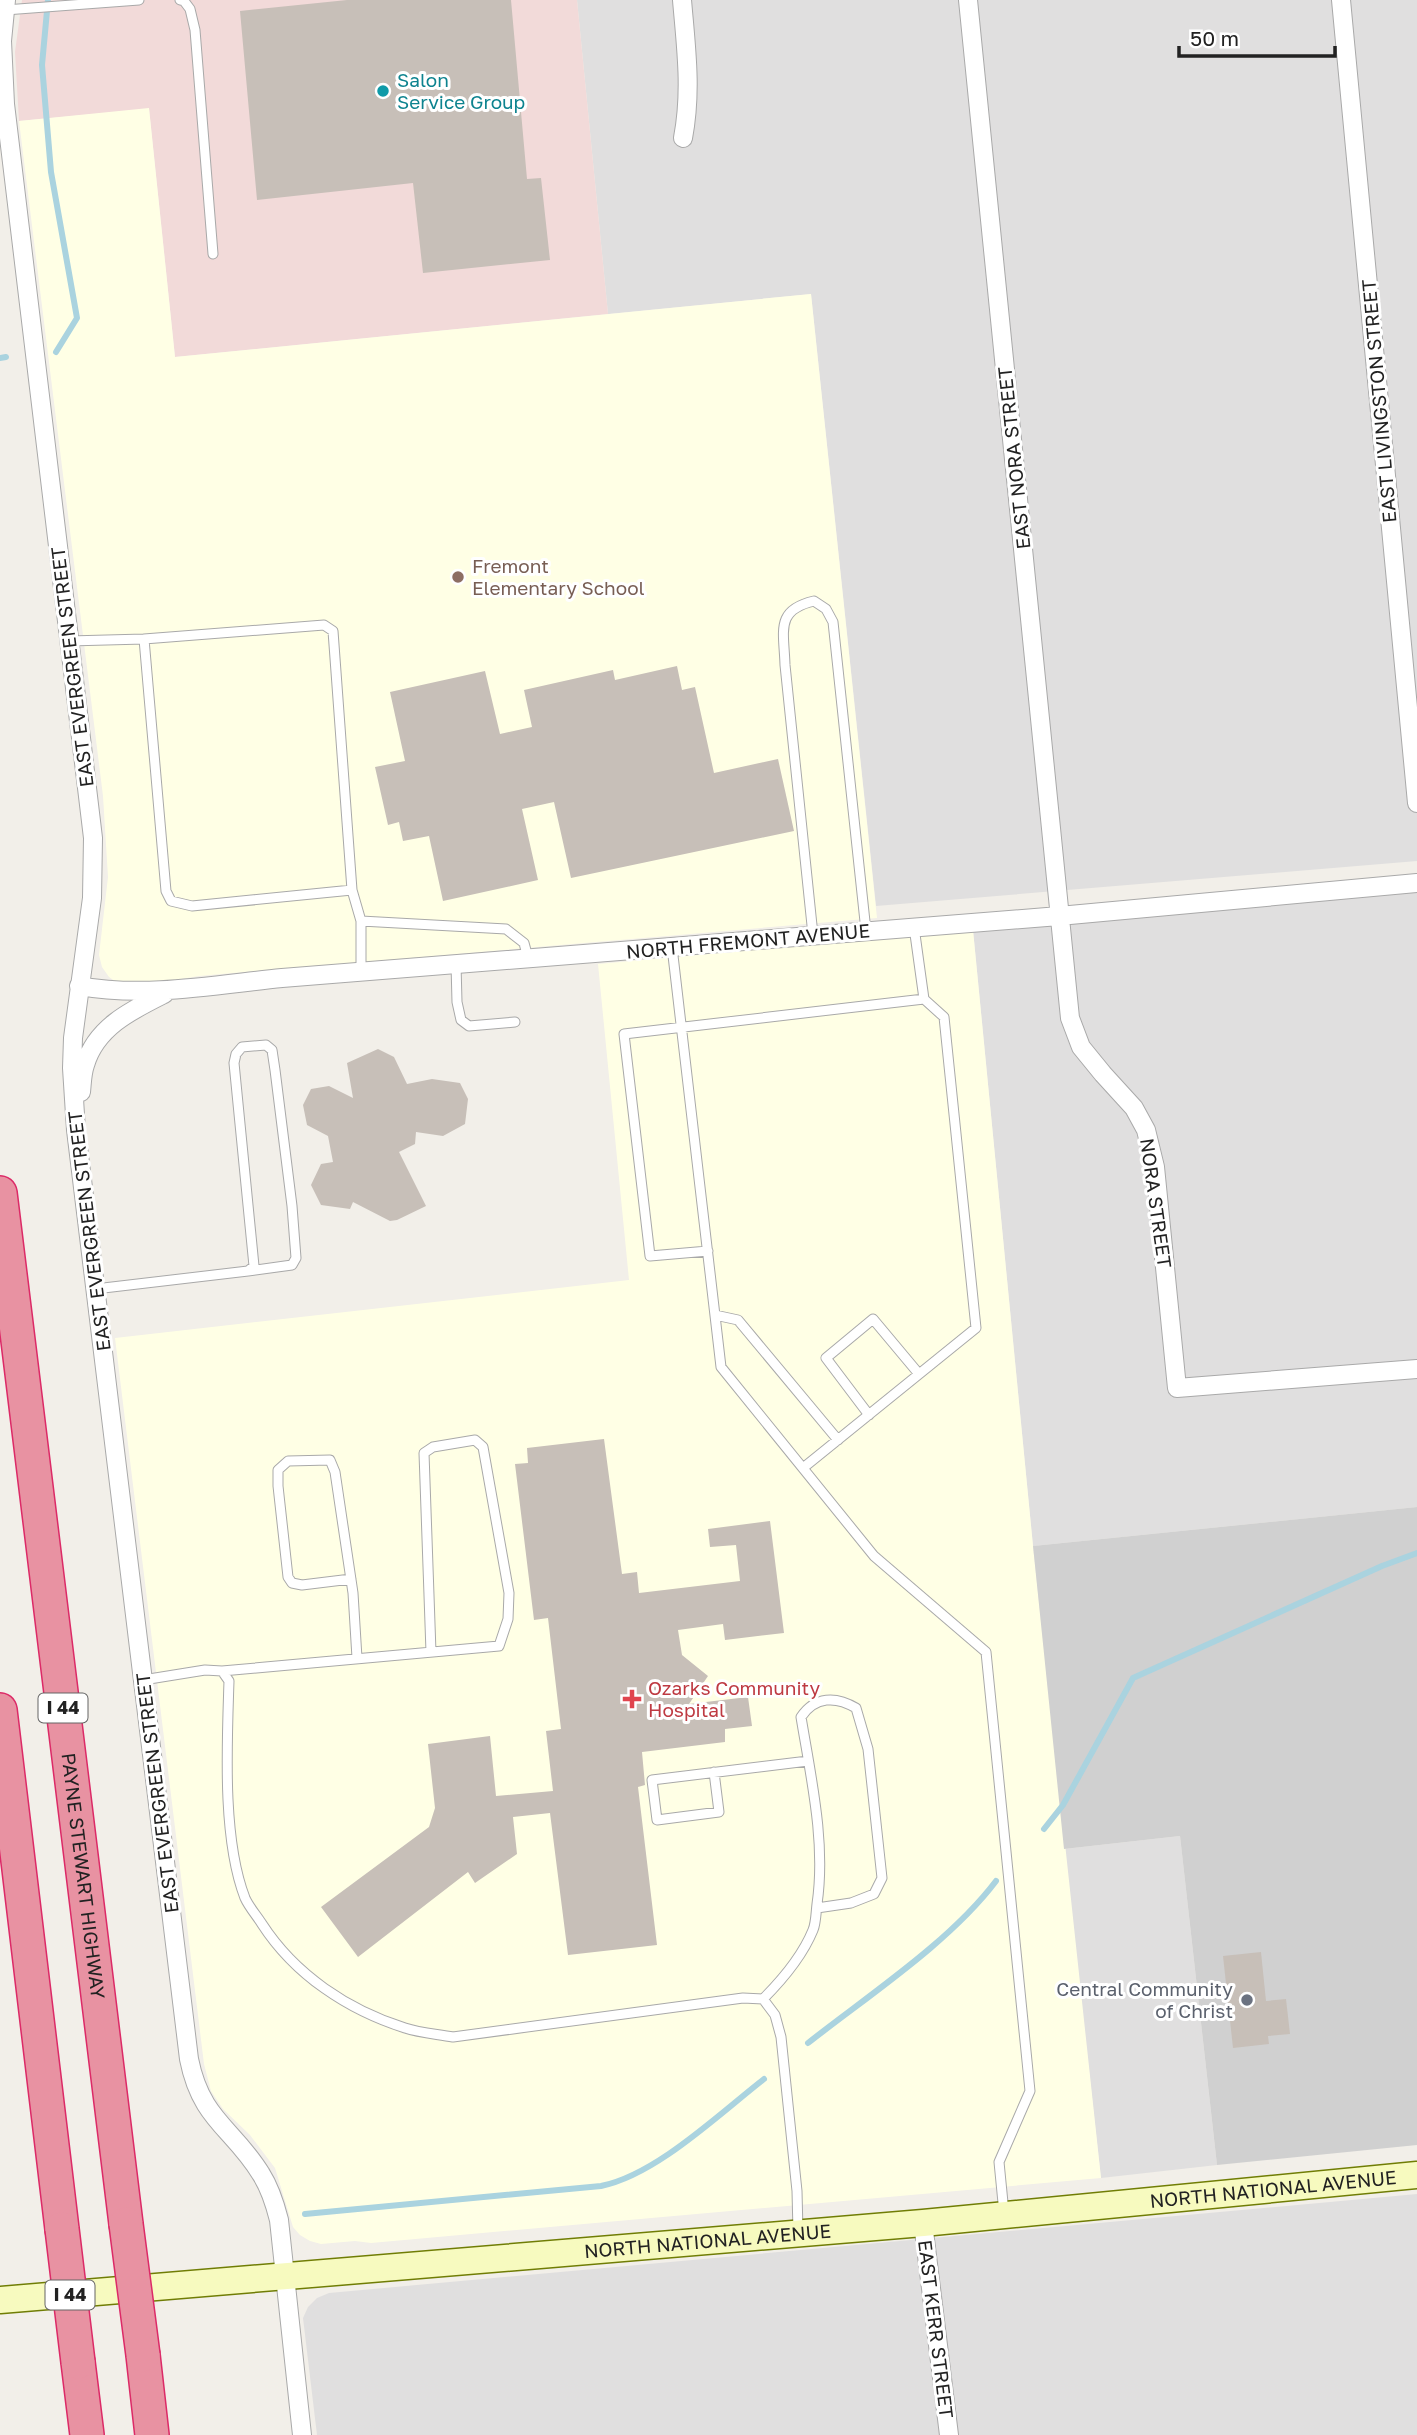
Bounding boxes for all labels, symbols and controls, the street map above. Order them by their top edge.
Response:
scale bar [1179,14,1335,58]
text: 50 m [1190,25,1239,51]
place label: Salon Service Group [397,68,525,113]
marker: Salon Service Group [375,83,391,99]
street label: EAST LIVINGSTON STREET [1356,278,1401,524]
street label: EAST NORA STREET [992,365,1035,550]
street label: EAST EVERGREEN STREET [45,545,98,789]
place label: Fremont Elementary School [472,554,645,599]
marker: Fremont Elementary School [450,569,466,585]
street label: NORTH FREMONT AVENUE [625,918,871,963]
street label: EAST EVERGREEN STREET [62,1109,115,1353]
street label: NORA STREET [1136,1137,1177,1269]
street label: EAST EVERGREEN STREET [130,1671,183,1915]
place label: Ozarks Community Hospital [648,1676,820,1721]
marker: Ozarks Community Hospital [622,1689,642,1709]
road number: I 44 [38,1694,88,1722]
street label: PAYNE STEWART HIGHWAY [58,1752,110,2000]
place label: Central Community of Christ [1056,1977,1233,2022]
marker: Central Community of Christ [1239,1992,1255,2008]
street label: NORTH NATIONAL AVENUE [1149,2165,1398,2212]
street label: NORTH NATIONAL AVENUE [583,2219,832,2262]
street label: EAST KERR STREET [914,2238,959,2420]
road number: I 44 [46,2280,94,2309]

